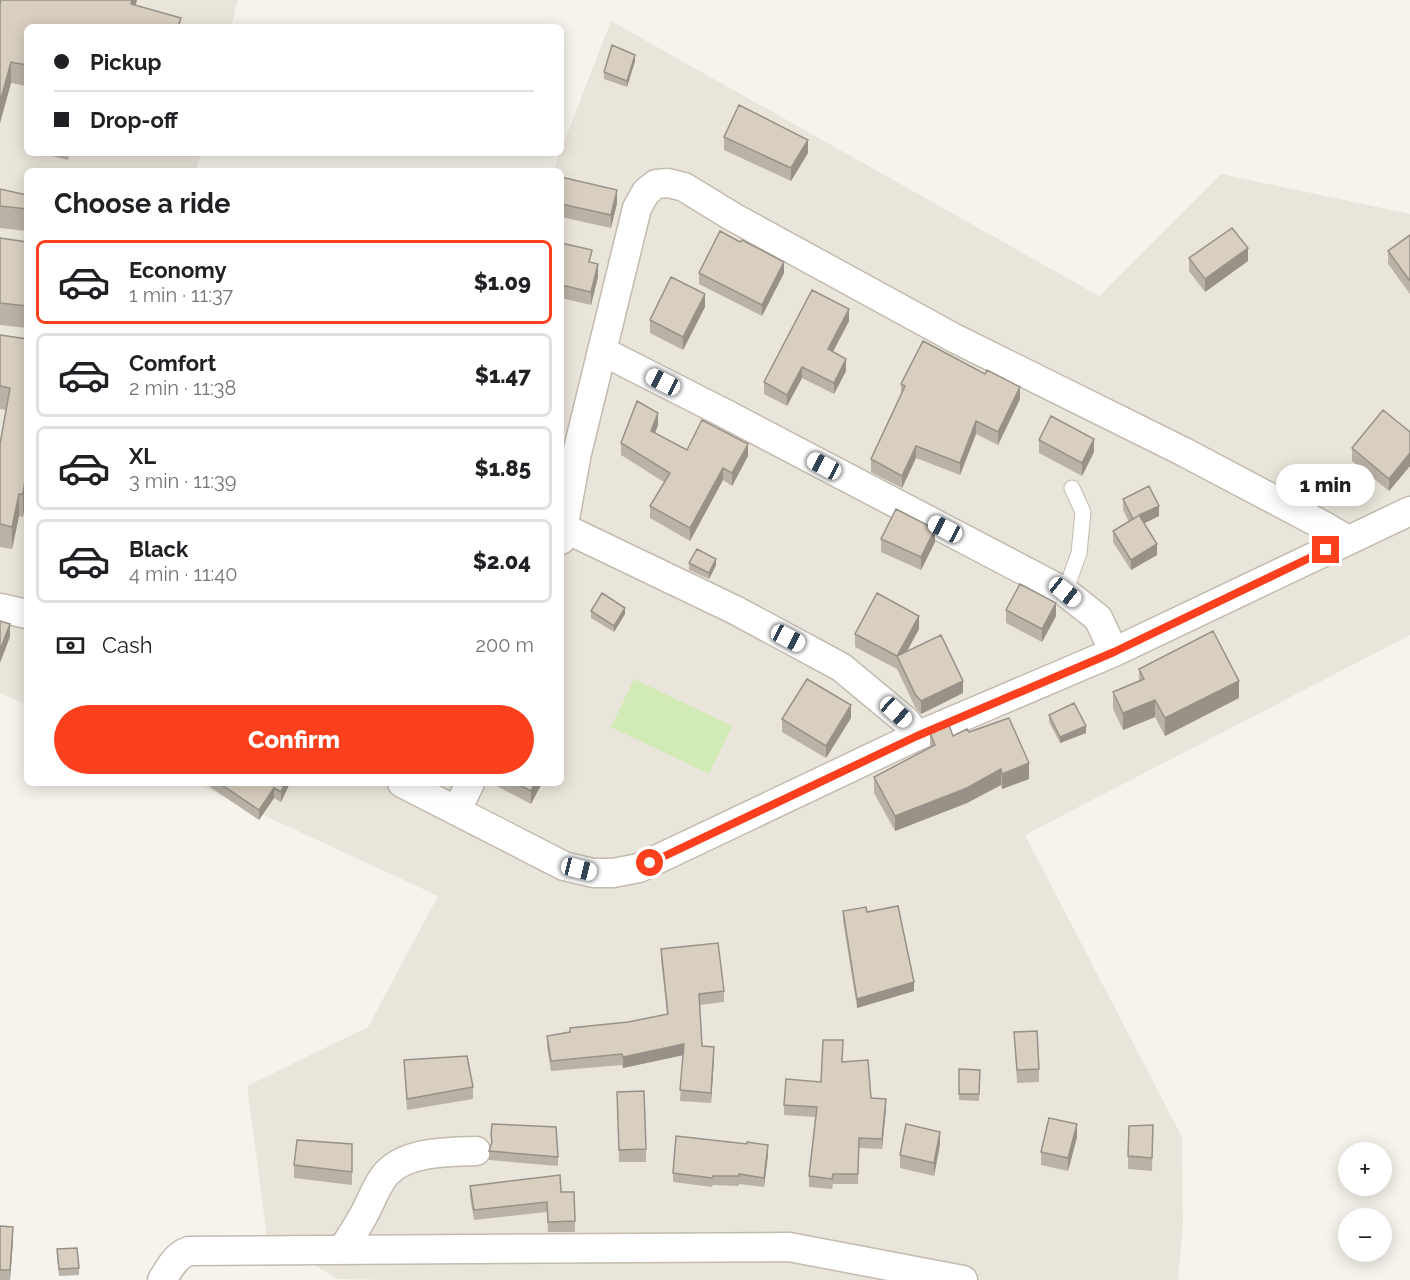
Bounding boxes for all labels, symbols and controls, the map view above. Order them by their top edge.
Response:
text: Pickup [90,49,162,75]
text: Drop-off [90,107,178,133]
text: Choose a ride [54,188,230,219]
icon: car [57,255,111,309]
text: Economy [129,257,227,283]
text: $1.09 [474,269,531,295]
text: 1 min · 11:37 [129,283,233,307]
icon: car [57,348,111,402]
text: Comfort [129,350,216,376]
text: $1.47 [475,362,531,388]
car [643,366,683,398]
text: 2 min · 11:38 [129,376,236,400]
icon: car [57,441,111,495]
text: XL [129,443,156,469]
car [804,450,844,482]
text: $1.85 [475,455,531,481]
callout: 1 min [1276,463,1376,505]
text: 3 min · 11:39 [129,469,236,493]
text: 1 min [1300,473,1351,497]
car [925,513,965,545]
icon: car [57,534,111,588]
text: Black [129,536,188,562]
route end [1312,536,1339,563]
text: $2.04 [473,548,531,574]
text: 4 min · 11:40 [129,562,237,586]
car [1045,574,1085,610]
car [768,622,808,654]
icon: cash [54,629,87,662]
text: Cash [102,632,153,658]
text: 200 m [476,633,534,657]
car [877,693,915,731]
button: Confirm [54,705,534,774]
route start [636,849,663,876]
car [559,856,599,882]
map controls [1338,1142,1392,1262]
button: + [1338,1142,1392,1196]
button: − [1338,1208,1392,1262]

